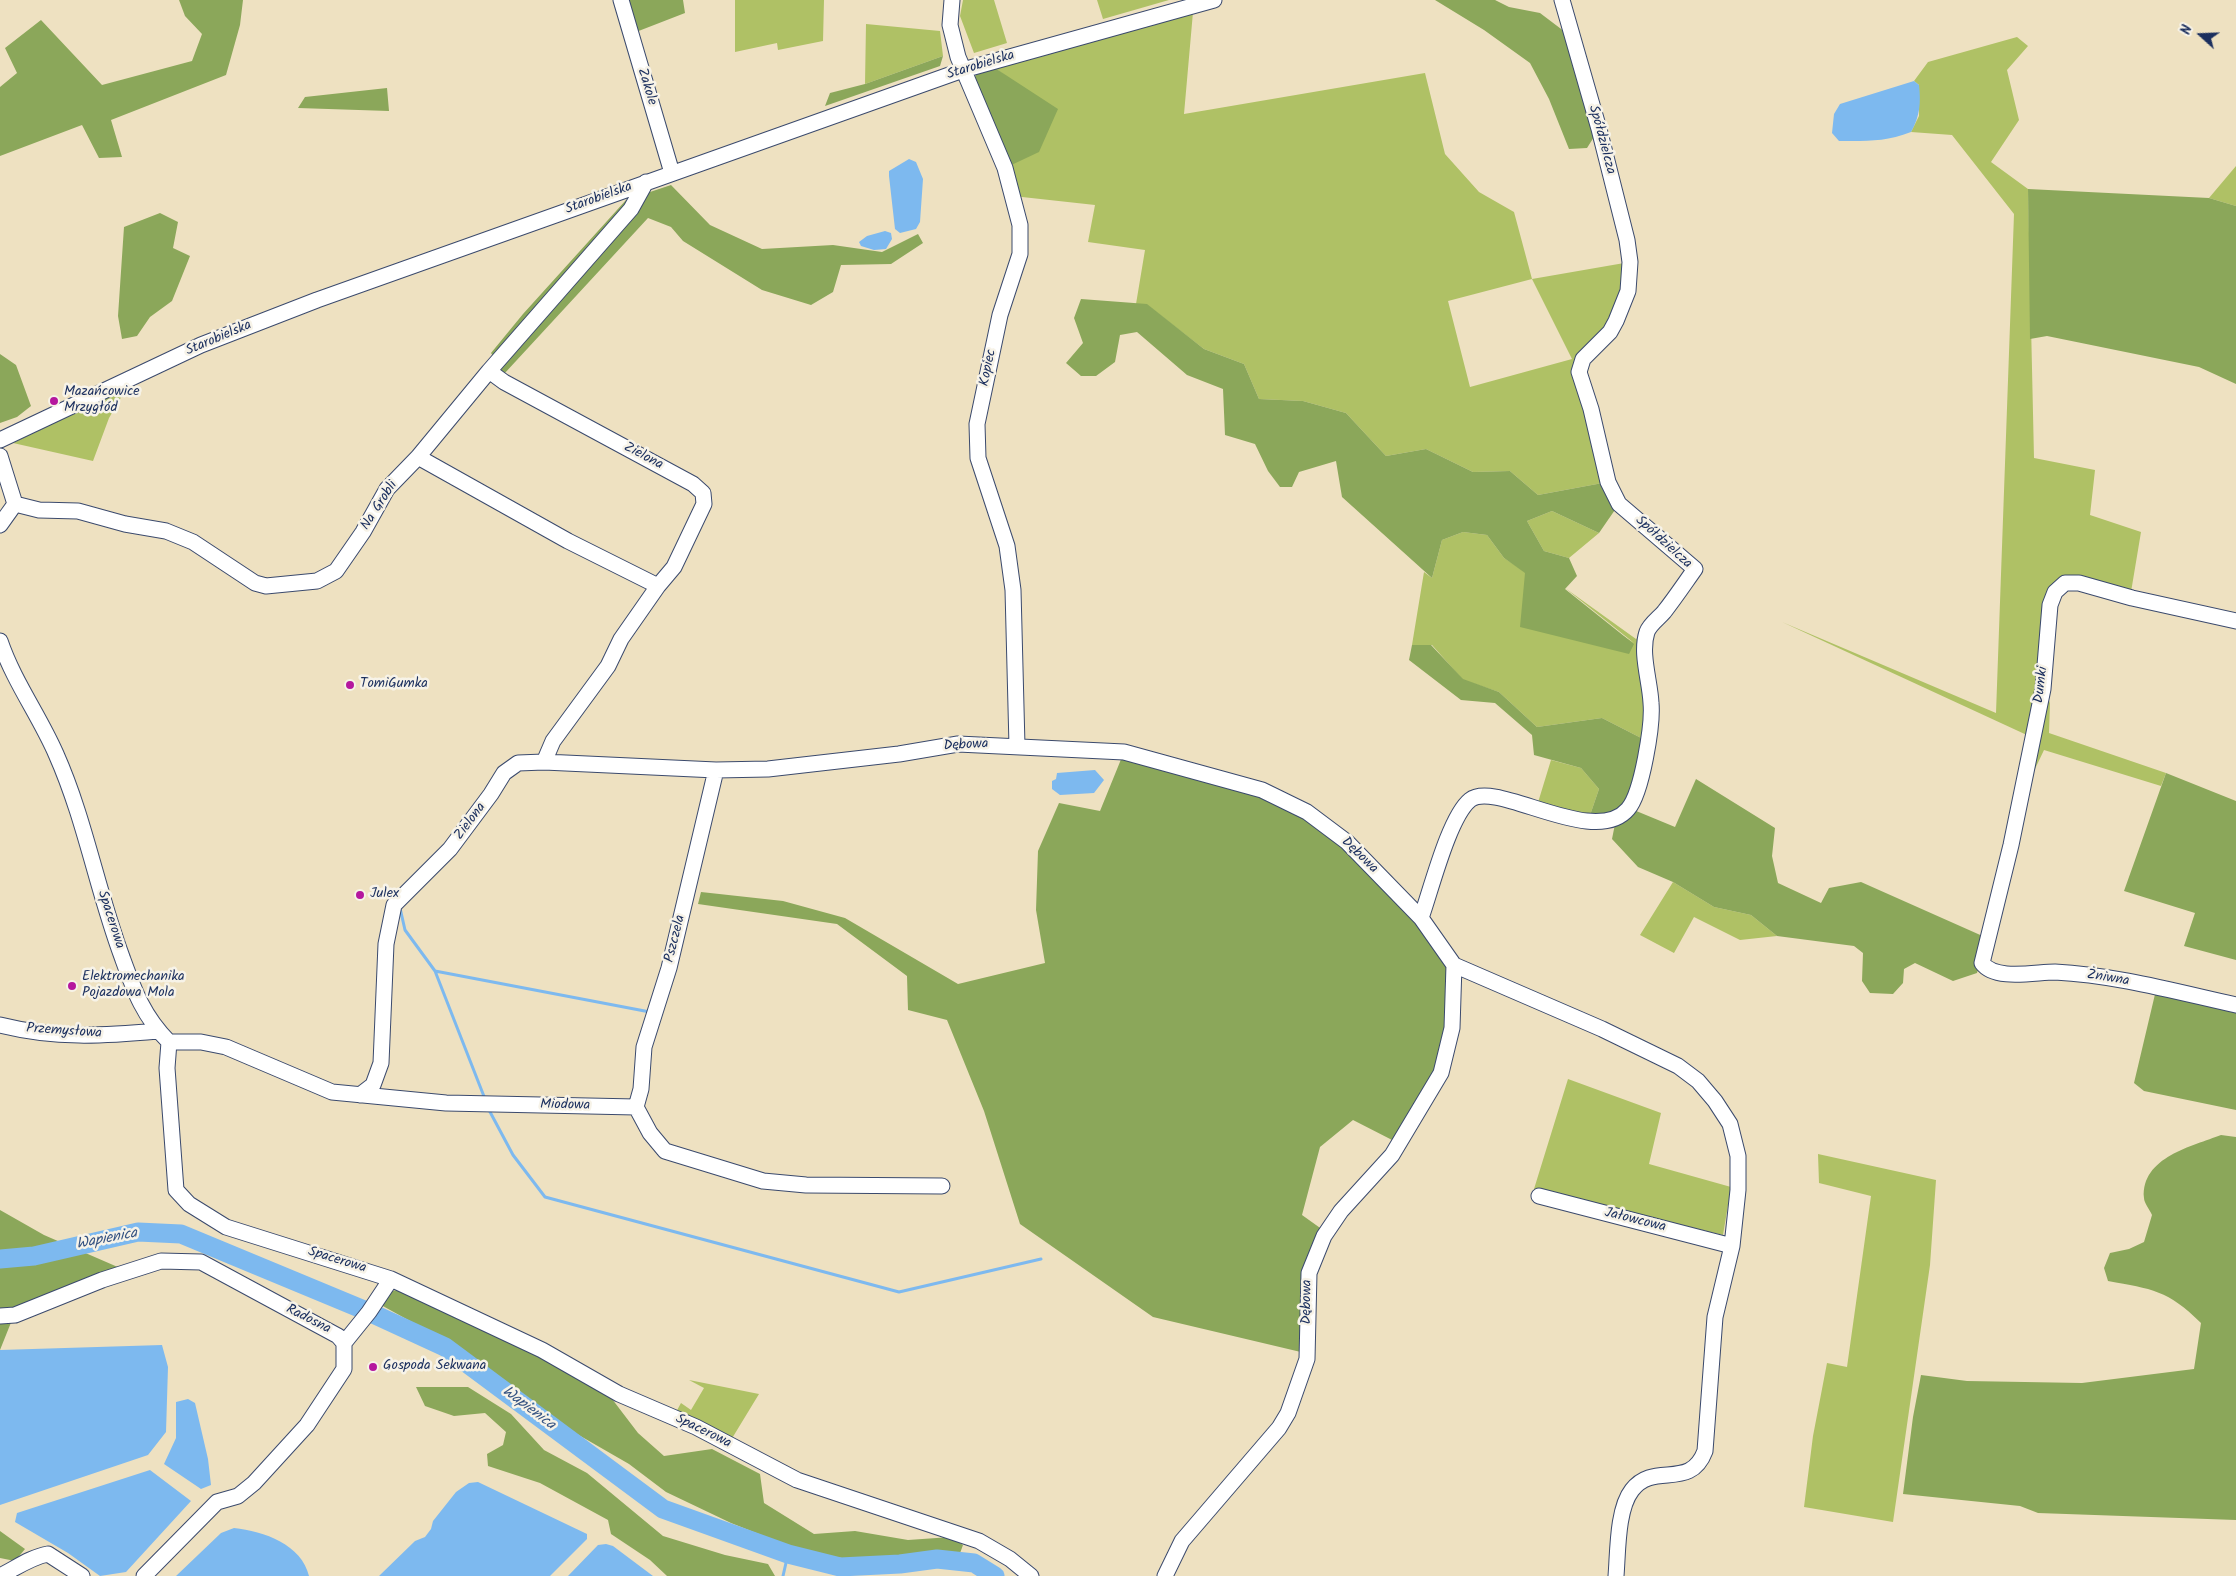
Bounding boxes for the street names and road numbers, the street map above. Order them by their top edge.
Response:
street label: Starobielska [945,48,1017,84]
street label: Zakole [632,66,660,108]
street label: Spółdzielcza [1584,104,1618,176]
street label: Starobielska [563,179,635,219]
street label: Starobielska [184,318,254,360]
street label: Kopiec [977,348,1001,388]
street label: Zielona [620,440,666,474]
street label: Na Grobli [358,478,402,534]
street label: Spółdzielcza [1631,513,1695,573]
street label: Dumki [2031,666,2053,704]
street label: Dębowa [943,736,989,756]
street label: Zielona [452,800,490,844]
street label: Dębowa [1337,834,1381,878]
street label: Spacerowa [93,889,127,951]
street label: Pszczela [662,913,690,965]
street label: Żniwna [2085,967,2131,991]
street label: Przemysłowa [26,1021,102,1043]
street label: Miodowa [540,1097,590,1115]
street label: Jałowcowa [1603,1205,1667,1237]
street label: Spacerowa [306,1244,368,1278]
street label: Dębowa [1299,1279,1317,1325]
street label: Radosna [283,1302,333,1338]
street label: Spacerowa [672,1411,734,1453]

